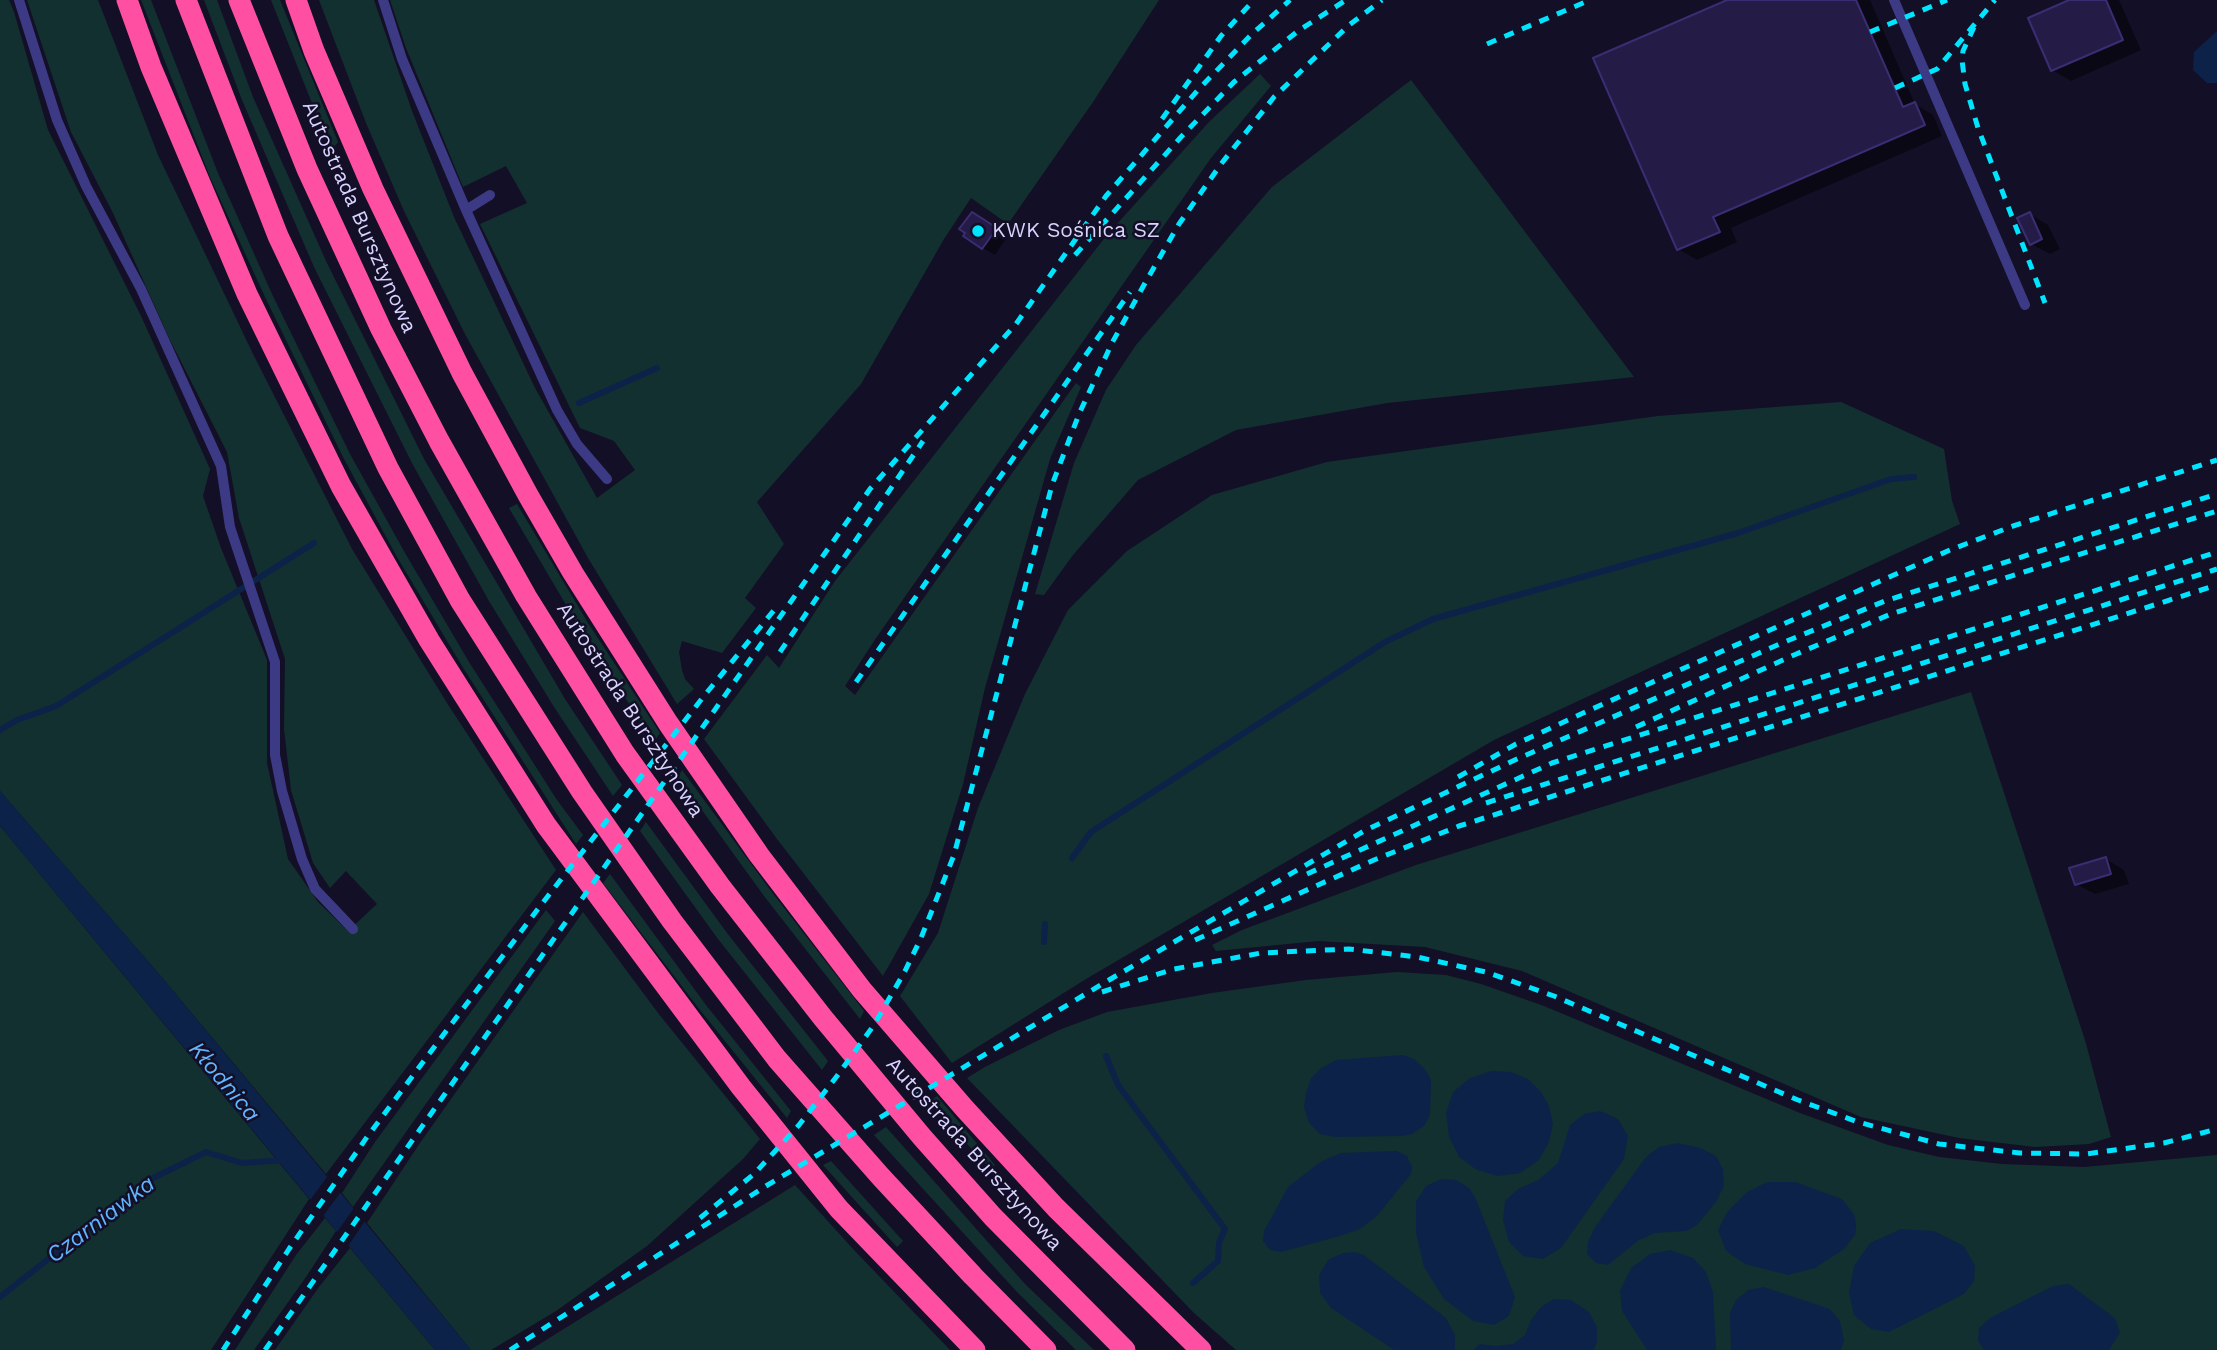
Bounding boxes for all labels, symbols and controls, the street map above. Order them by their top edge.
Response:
street label: Autostrada Bursztynowa [296,97,422,337]
place label: KWK Sośnica SZ [992,218,1160,244]
marker: KWK Sośnica SZ [970,223,986,239]
street label: Autostrada Bursztynowa [551,598,709,822]
water label: Kłodnica [183,1036,265,1128]
street label: Autostrada Bursztynowa [881,1052,1067,1256]
water label: Czarniawka [41,1170,161,1270]

